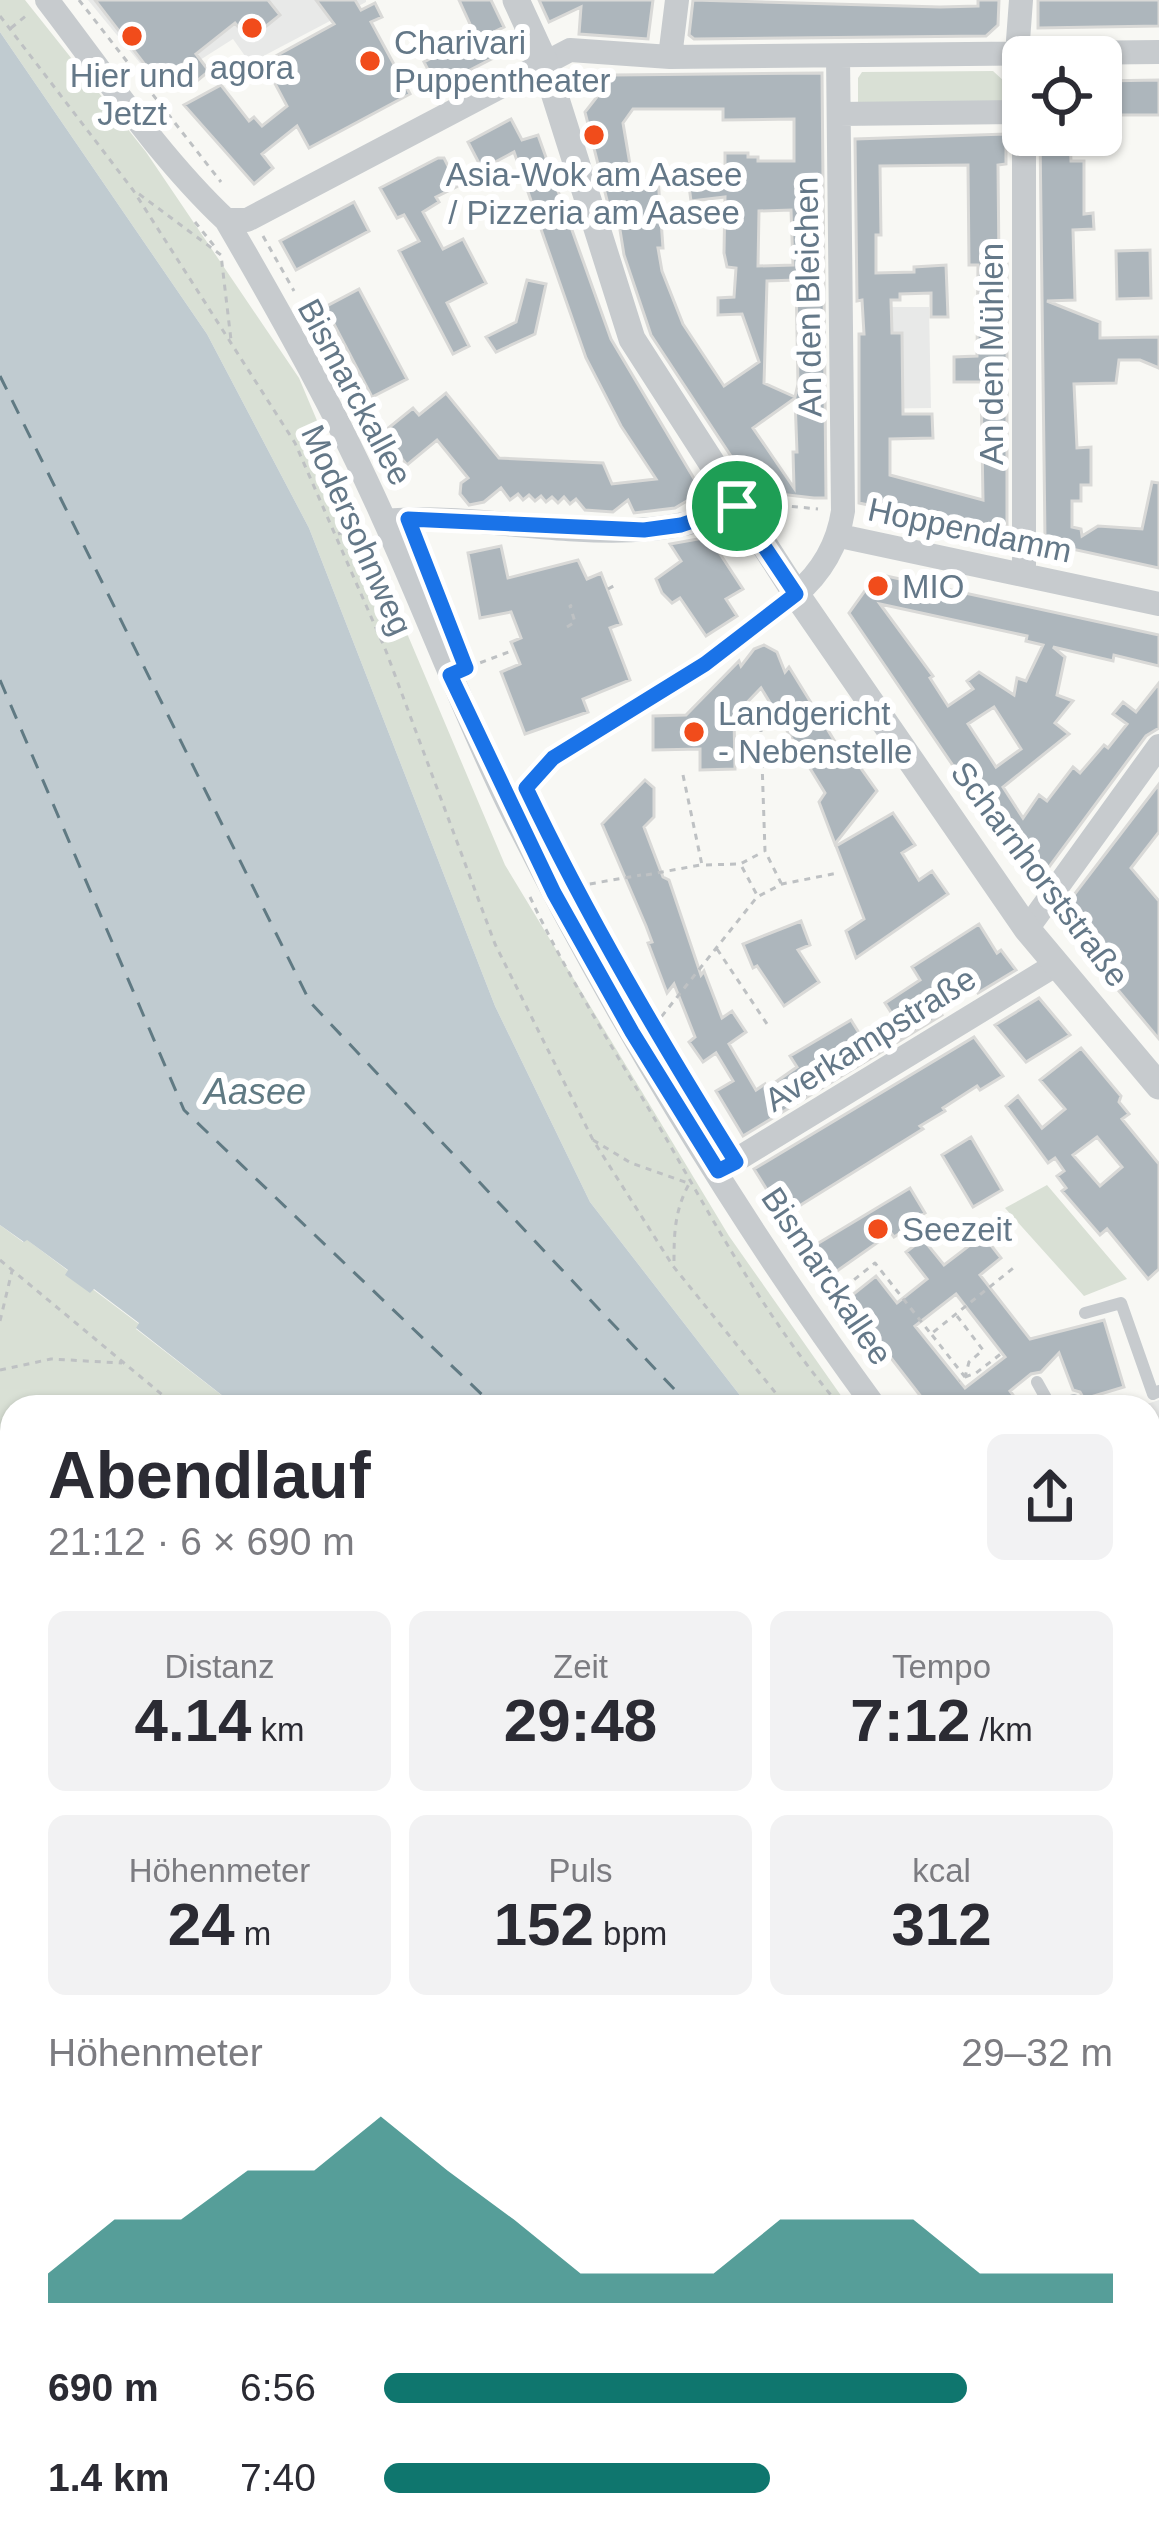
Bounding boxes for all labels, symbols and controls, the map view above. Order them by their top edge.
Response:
marker: agora [239,15,265,41]
marker: Hier und Jetzt [119,23,145,49]
place label: Charivari Puppentheater [394,24,611,99]
map controls [1002,36,1122,156]
button: locate [1002,36,1122,156]
marker: Charivari Puppentheater [357,48,383,74]
place label: agora [210,49,295,86]
place label: Hier und Jetzt [70,57,194,132]
marker: Asia-Wok am Aasee / Pizzeria am Aasee [581,122,607,148]
place label: Asia-Wok am Aasee / Pizzeria am Aasee [446,156,742,231]
street label: An den Bleichen [787,177,829,417]
street label: An den Mühlen [973,243,1010,465]
street label: Bismarckallee [290,293,420,491]
street label: Modersohnweg [294,419,420,641]
pin [686,455,788,557]
icon: arrive [704,473,770,539]
street label: Hoppendamm [865,490,1075,570]
place label: MIO [902,568,964,605]
marker: MIO [865,573,891,599]
place label: Landgericht - Nebenstelle [718,695,912,770]
marker: Landgericht - Nebenstelle [681,719,707,745]
street label: Scharnhorststraße [944,754,1136,994]
street label: Averkampstraße [758,959,982,1119]
water label: Aasee [202,1071,306,1112]
street label: Bismarckallee [754,1181,900,1371]
place label: Seezeit [902,1211,1012,1248]
marker: Seezeit [865,1216,891,1242]
button: share [987,1434,1113,1560]
text: Abendlauf [48,1438,371,1512]
text: 21:12 · 6 × 690 m [48,1520,355,1563]
text: Distanz [164,1648,275,1685]
text: Zeit [553,1648,608,1685]
text: Tempo [892,1648,991,1685]
text: 4.14 [135,1687,251,1754]
text: 29:48 [504,1687,657,1754]
text: 7:12 [850,1687,970,1754]
text: km [251,1711,304,1748]
text: /km [970,1711,1033,1748]
text: Höhenmeter [129,1852,310,1889]
text: Puls [548,1852,613,1889]
text: kcal [912,1852,971,1889]
text: 24 [168,1891,235,1958]
text: 152 [494,1891,594,1958]
text: 312 [891,1891,992,1958]
text: m [235,1915,271,1952]
text: bpm [594,1915,667,1952]
text: Höhenmeter [48,2031,263,2074]
text: 29–32 m [961,2031,1113,2074]
text: 690 m [48,2366,159,2409]
text: 6:56 [240,2366,316,2409]
text: 1.4 km [48,2456,169,2499]
text: 7:40 [240,2456,316,2499]

